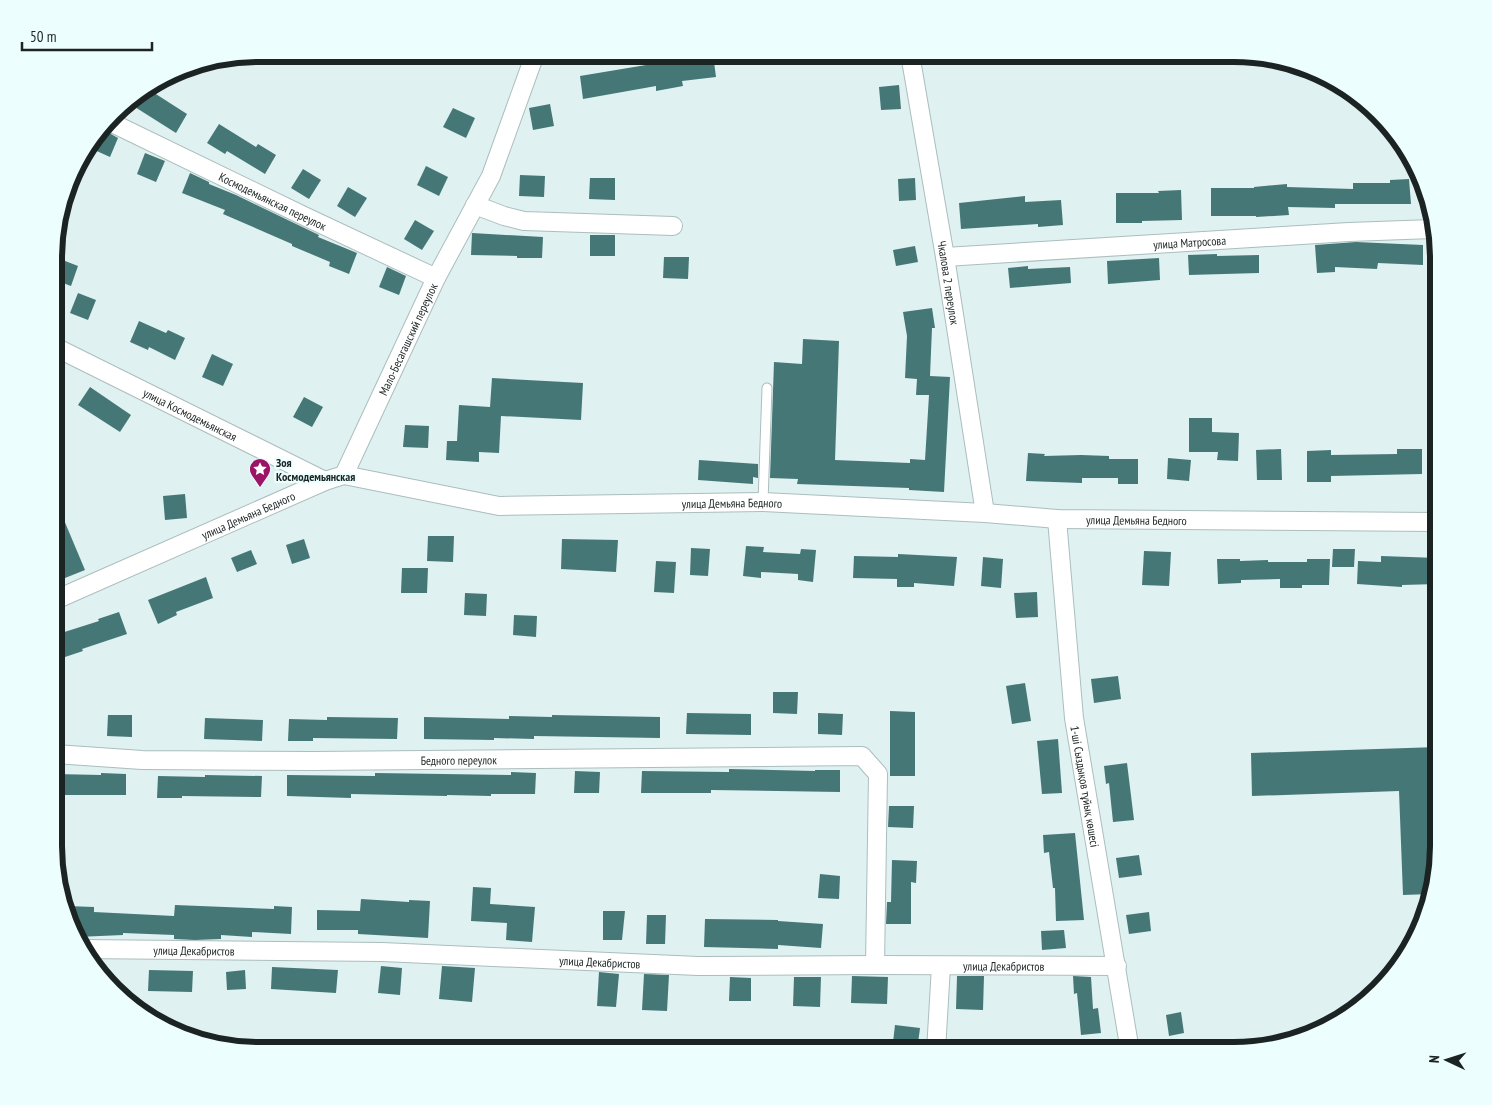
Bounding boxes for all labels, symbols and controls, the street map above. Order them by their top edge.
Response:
scale bar [22,20,152,52]
text: 50 m [30,27,56,46]
street label: Космодемьянская переулок [217,169,329,233]
street label: улица Матросова [1153,232,1227,252]
street label: Чкалова 2 переулок [935,240,963,326]
street label: Мало-Бесагашский переулок [375,280,440,398]
street label: улица Космодемьянская [141,385,240,444]
place label: Зоя Космодемьянская [276,455,355,484]
place icon: Зоя Космодемьянская [248,457,272,488]
street label: улица Демьяна Бедного [199,488,297,542]
street label: улица Демьяна Бедного [681,494,783,511]
street label: улица Демьяна Бедного [1086,512,1187,528]
street label: 1-ші Сыздықов тұйық көшесі [1068,724,1103,848]
street label: Бедного переулок [421,752,497,768]
street label: улица Декабристов [153,942,235,958]
street label: улица Декабристов [559,952,641,971]
street label: улица Декабристов [963,958,1045,973]
north arrow [1422,1035,1472,1085]
text: N [1425,1055,1443,1063]

